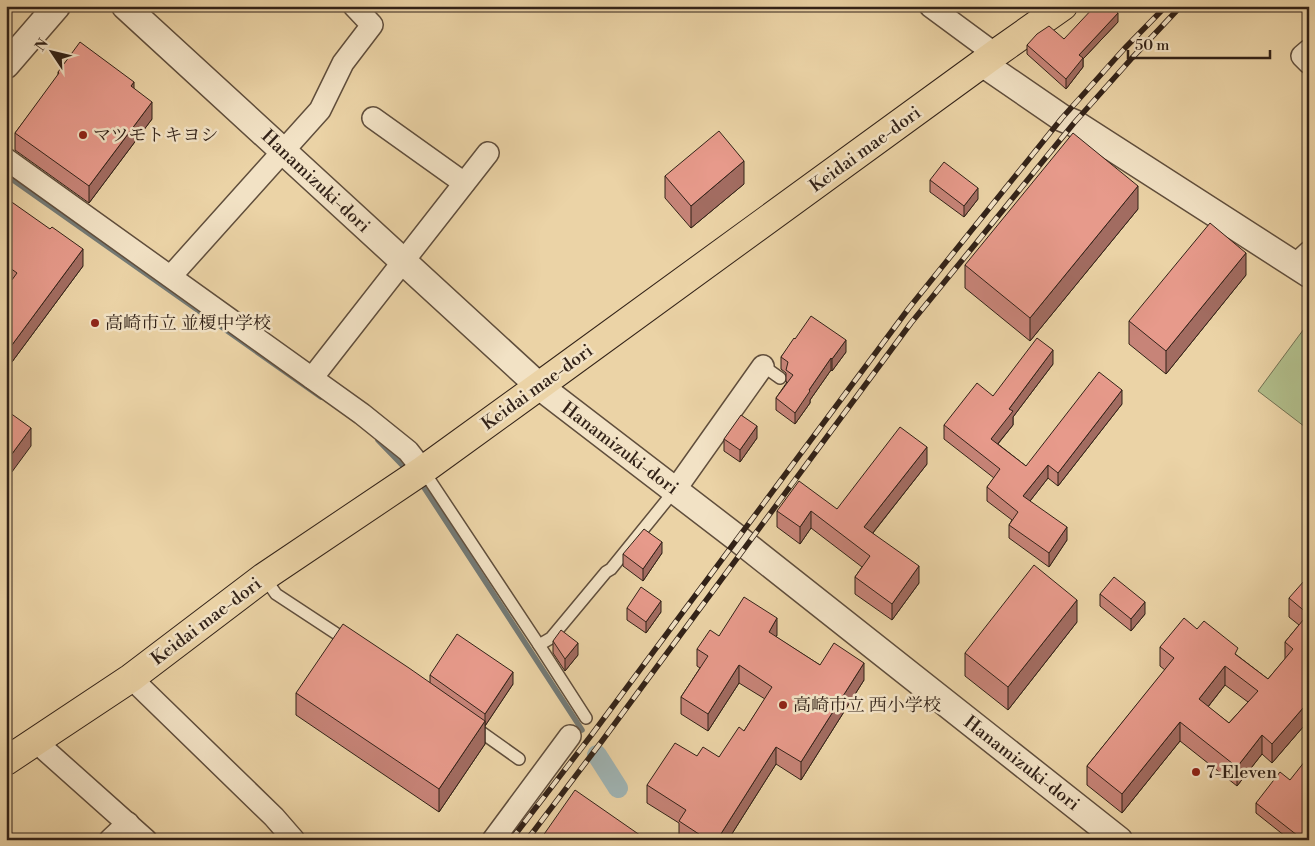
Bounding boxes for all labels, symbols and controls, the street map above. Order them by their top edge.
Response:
north arrow [28,28,78,78]
scale bar [1128,28,1270,60]
text: N [32,35,53,55]
text: 50 m [1135,36,1169,55]
street label: Keidai mae-dori [805,101,926,198]
place label: マツモトキヨシ [93,124,218,147]
street label: Hanamizuki-dori [256,125,375,238]
marker: マツモトキヨシ [77,129,89,141]
place label: 高崎市立 並榎中学校 [105,312,271,335]
marker: 高崎市立 並榎中学校 [89,317,101,329]
street label: Keidai mae-dori [477,339,598,436]
street label: Hanamizuki-dori [557,397,683,500]
street label: Keidai mae-dori [146,572,266,670]
place label: 高崎市立 西小学校 [793,694,941,717]
marker: 高崎市立 西小学校 [777,699,789,711]
street label: Hanamizuki-dori [959,711,1084,816]
place label: 7-Eleven [1206,761,1277,784]
marker: 7-Eleven [1190,766,1202,778]

